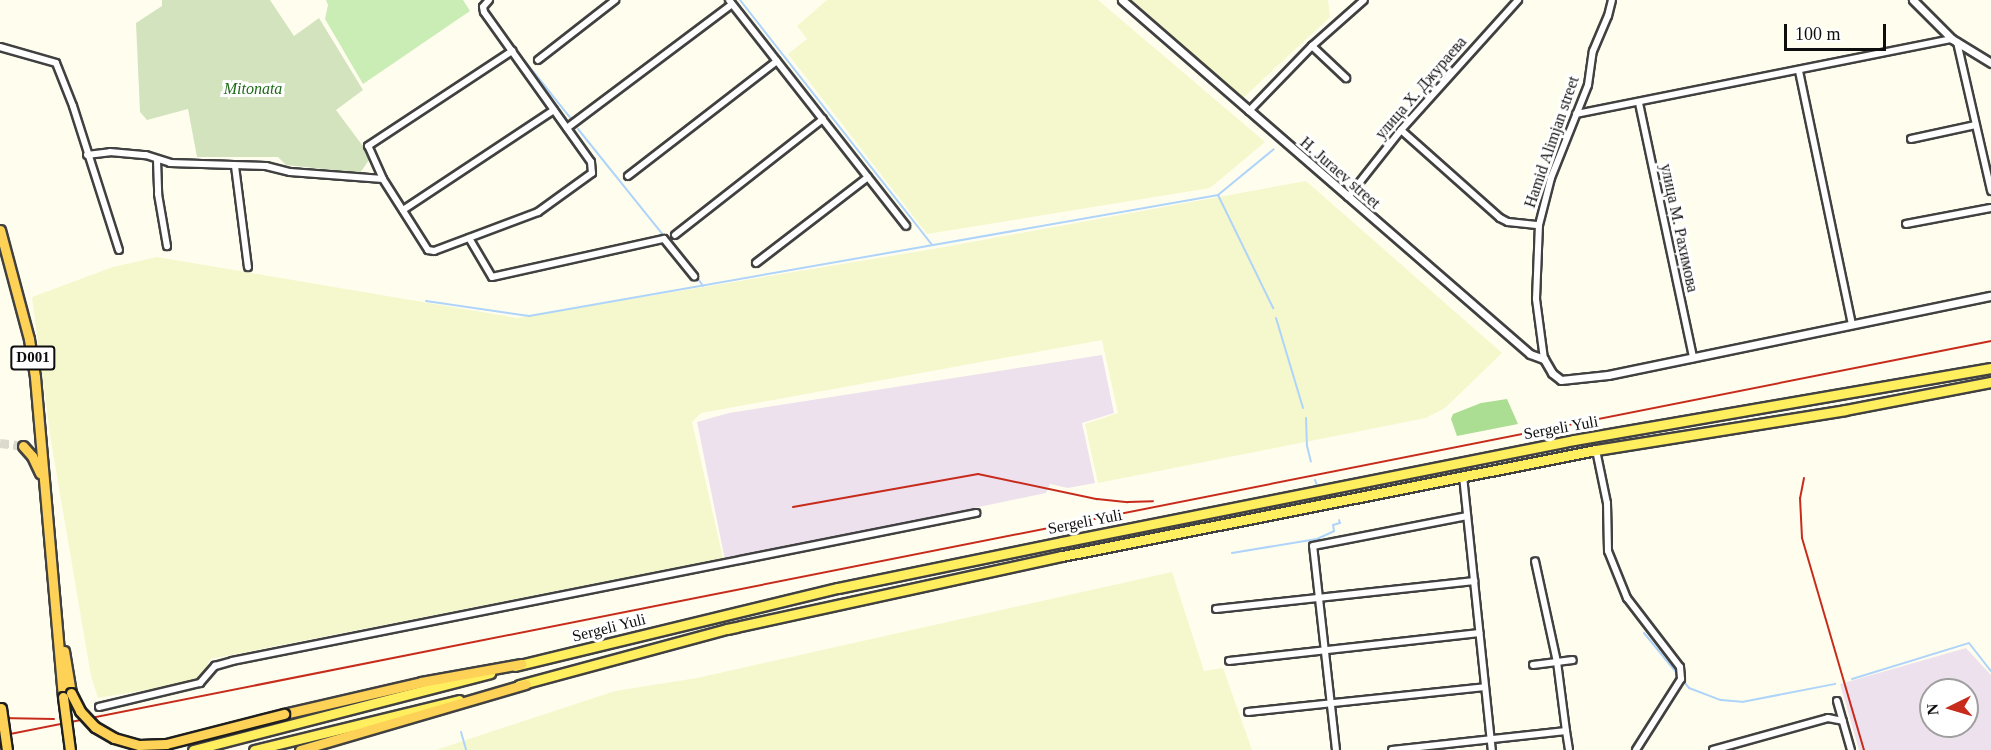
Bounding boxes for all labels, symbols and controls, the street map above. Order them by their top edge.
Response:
scale bar [1787,12,1889,50]
text: 100 m [1795,24,1841,44]
street label: улица Х. Джураева [1371,33,1471,143]
street label: Hamid Alimjan street [1520,73,1584,211]
park label: Mitonata [224,79,282,99]
street label: H. Juraev street [1296,133,1384,213]
street label: улица М. Рахимова [1656,162,1702,294]
road number: D001 [9,346,57,370]
street label: Sergeli Yuli [1522,412,1600,444]
street label: Sergeli Yuli [1046,505,1124,539]
street label: Sergeli Yuli [570,610,648,646]
north arrow [1919,678,1979,738]
text: N [1924,703,1942,716]

